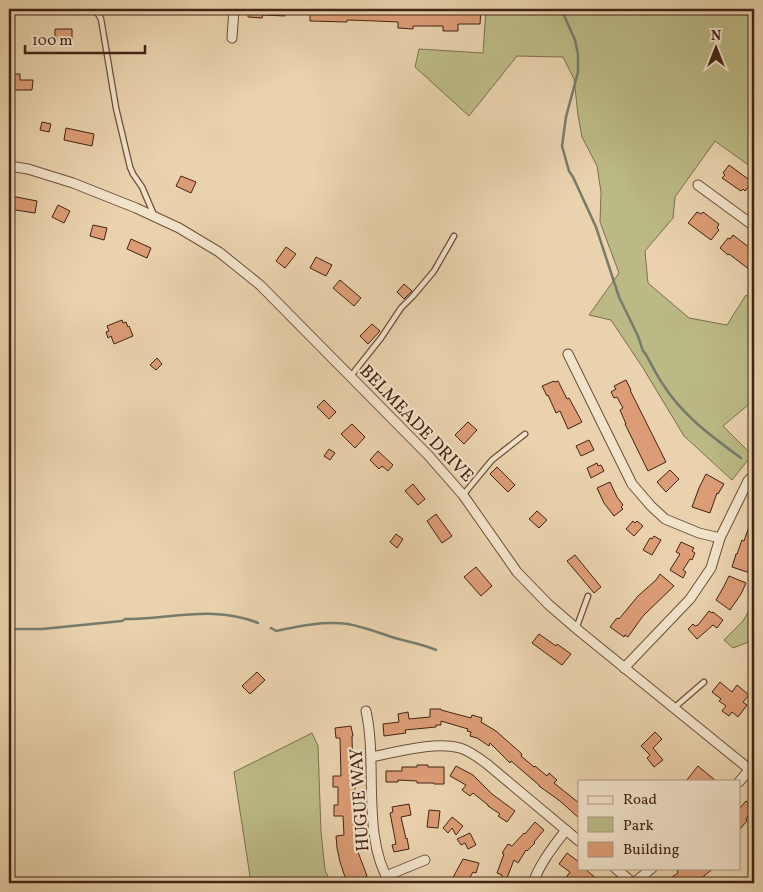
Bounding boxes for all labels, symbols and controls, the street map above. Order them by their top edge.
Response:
scale bar [25,22,145,54]
north arrow [690,22,740,72]
text: N [711,27,721,46]
text: 100 m [32,31,72,52]
street label: BELMEADE DRIVE [353,360,479,489]
street label: HUGUE WAY [344,747,377,853]
legend [578,780,740,870]
text: Road [623,790,657,811]
text: Park [623,816,654,837]
text: Building [623,840,680,861]

